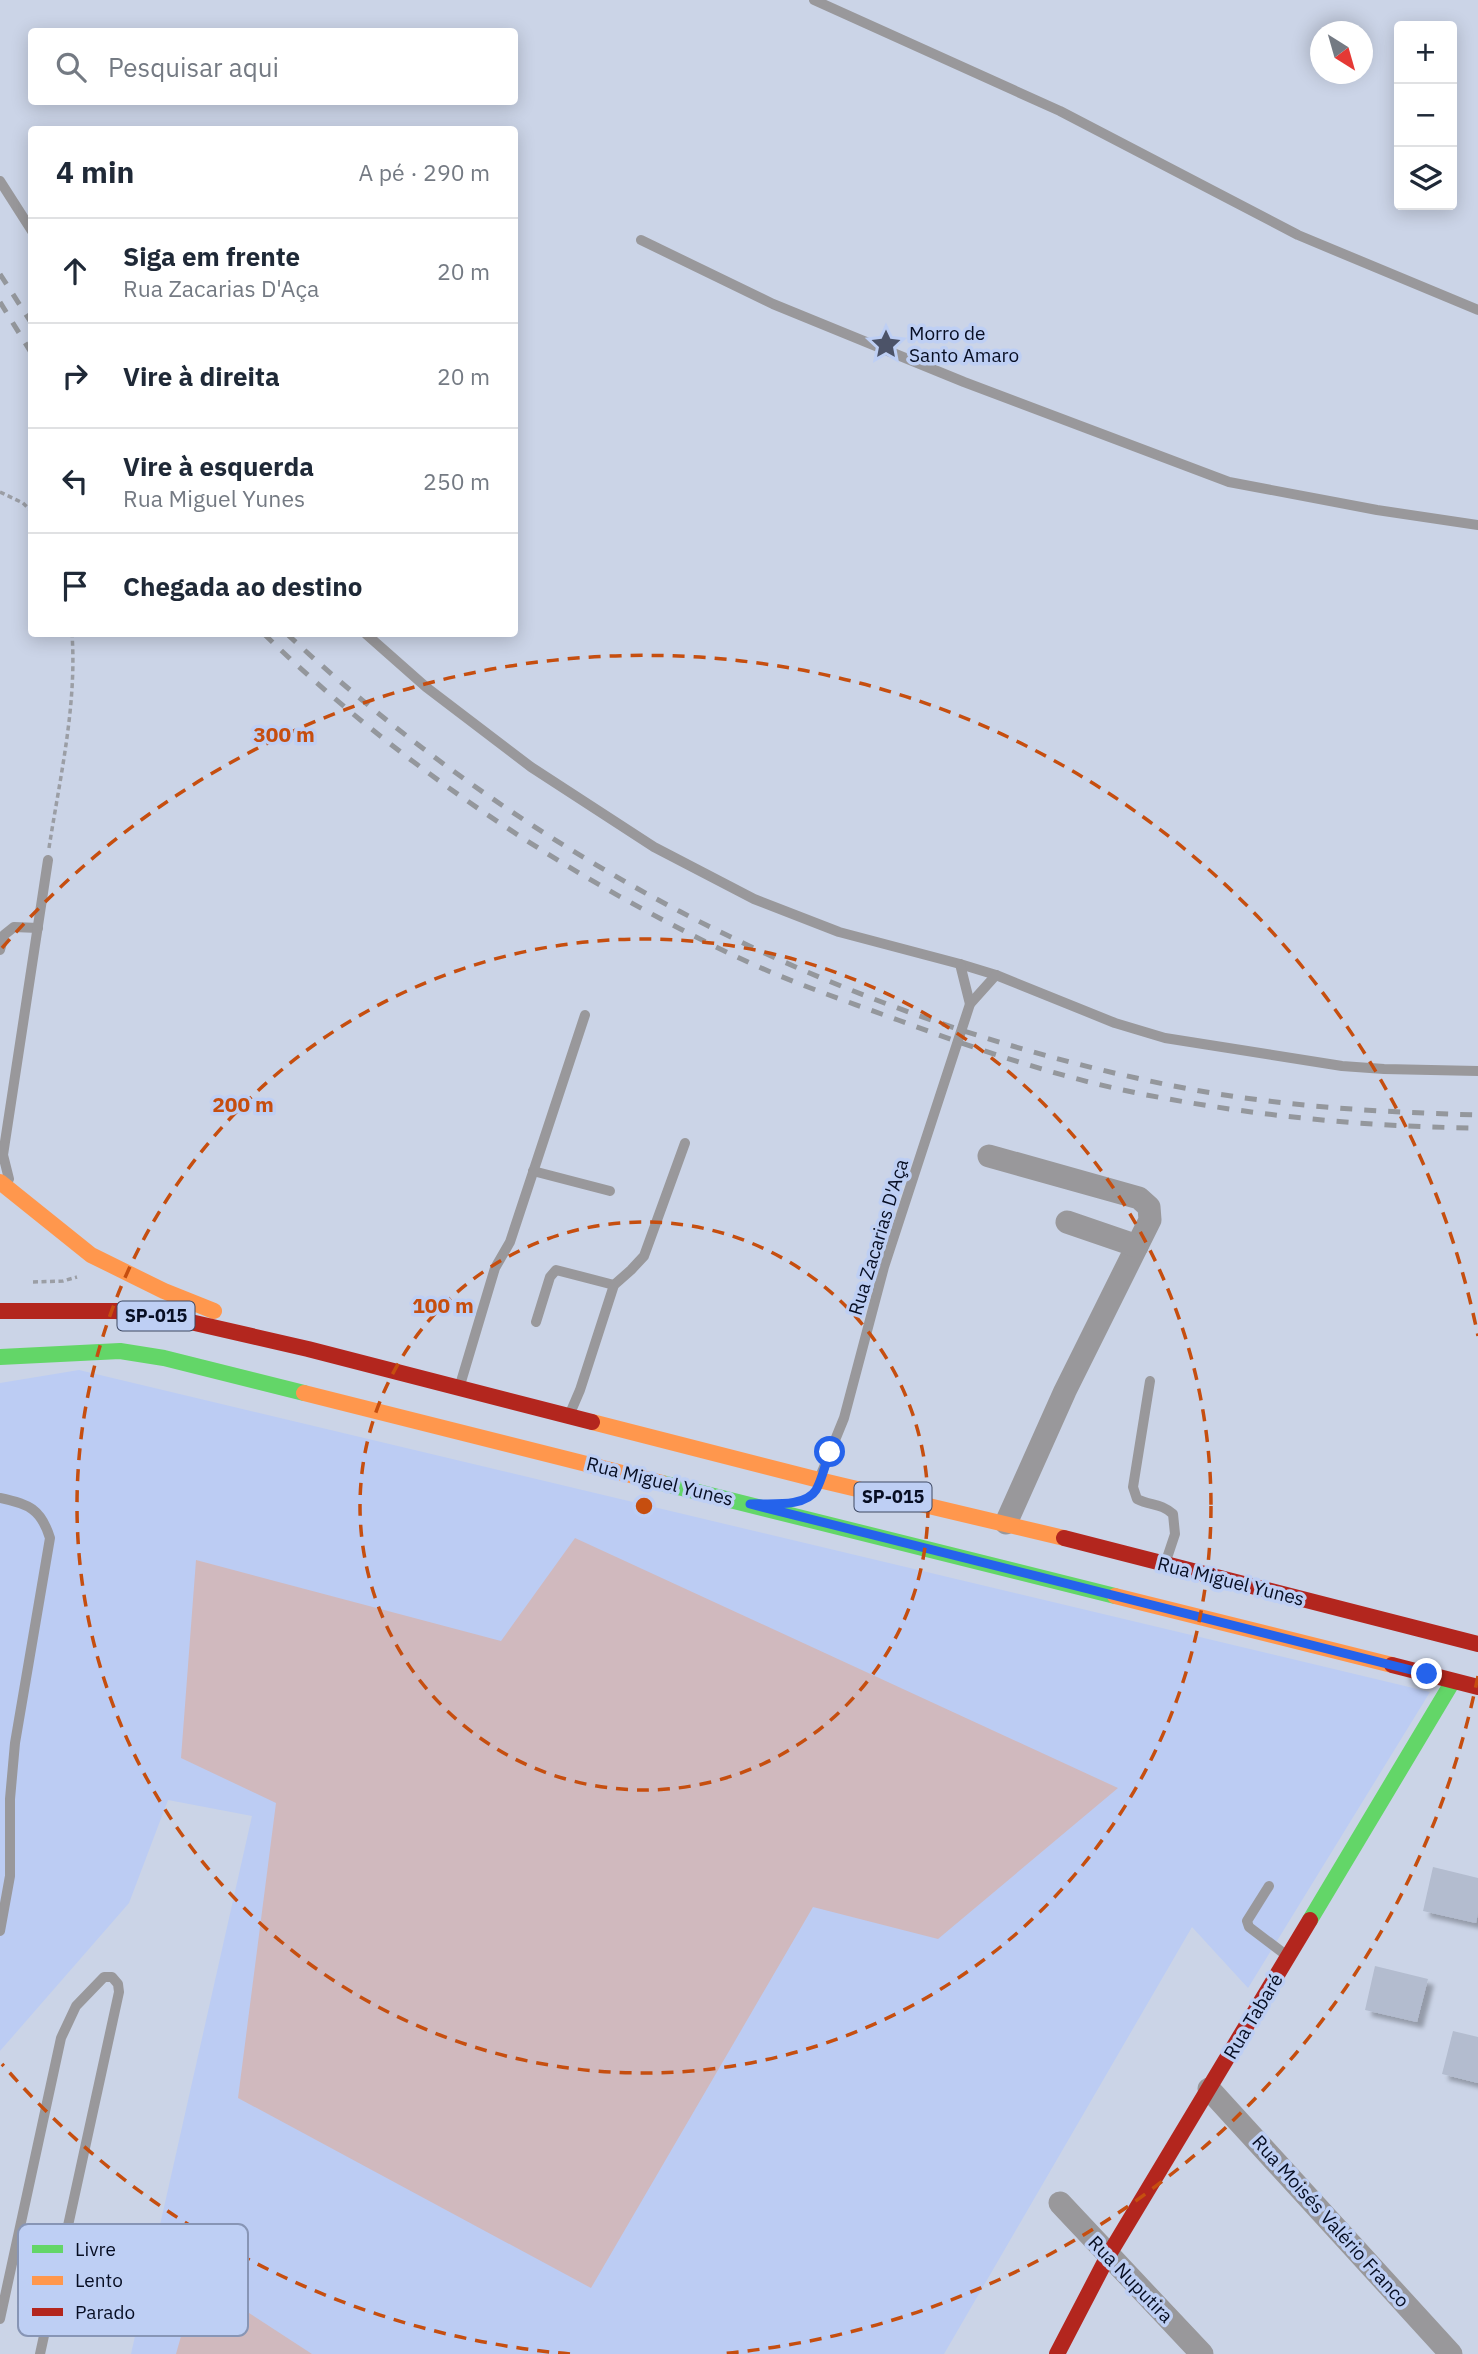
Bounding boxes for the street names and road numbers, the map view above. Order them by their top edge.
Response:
street label: Rua Zacarias D'Aça [843,1156,913,1318]
road number: SP-015 [118,1302,194,1330]
street label: Rua Miguel Yunes [584,1451,736,1511]
road number: SP-015 [854,1482,931,1512]
street label: Rua Miguel Yunes [1155,1551,1307,1611]
street label: Rua Tabaré [1218,1969,1288,2063]
street label: Rua Moisés Valério Franco [1247,2130,1415,2312]
street label: Rua Nuputira [1083,2230,1179,2328]

